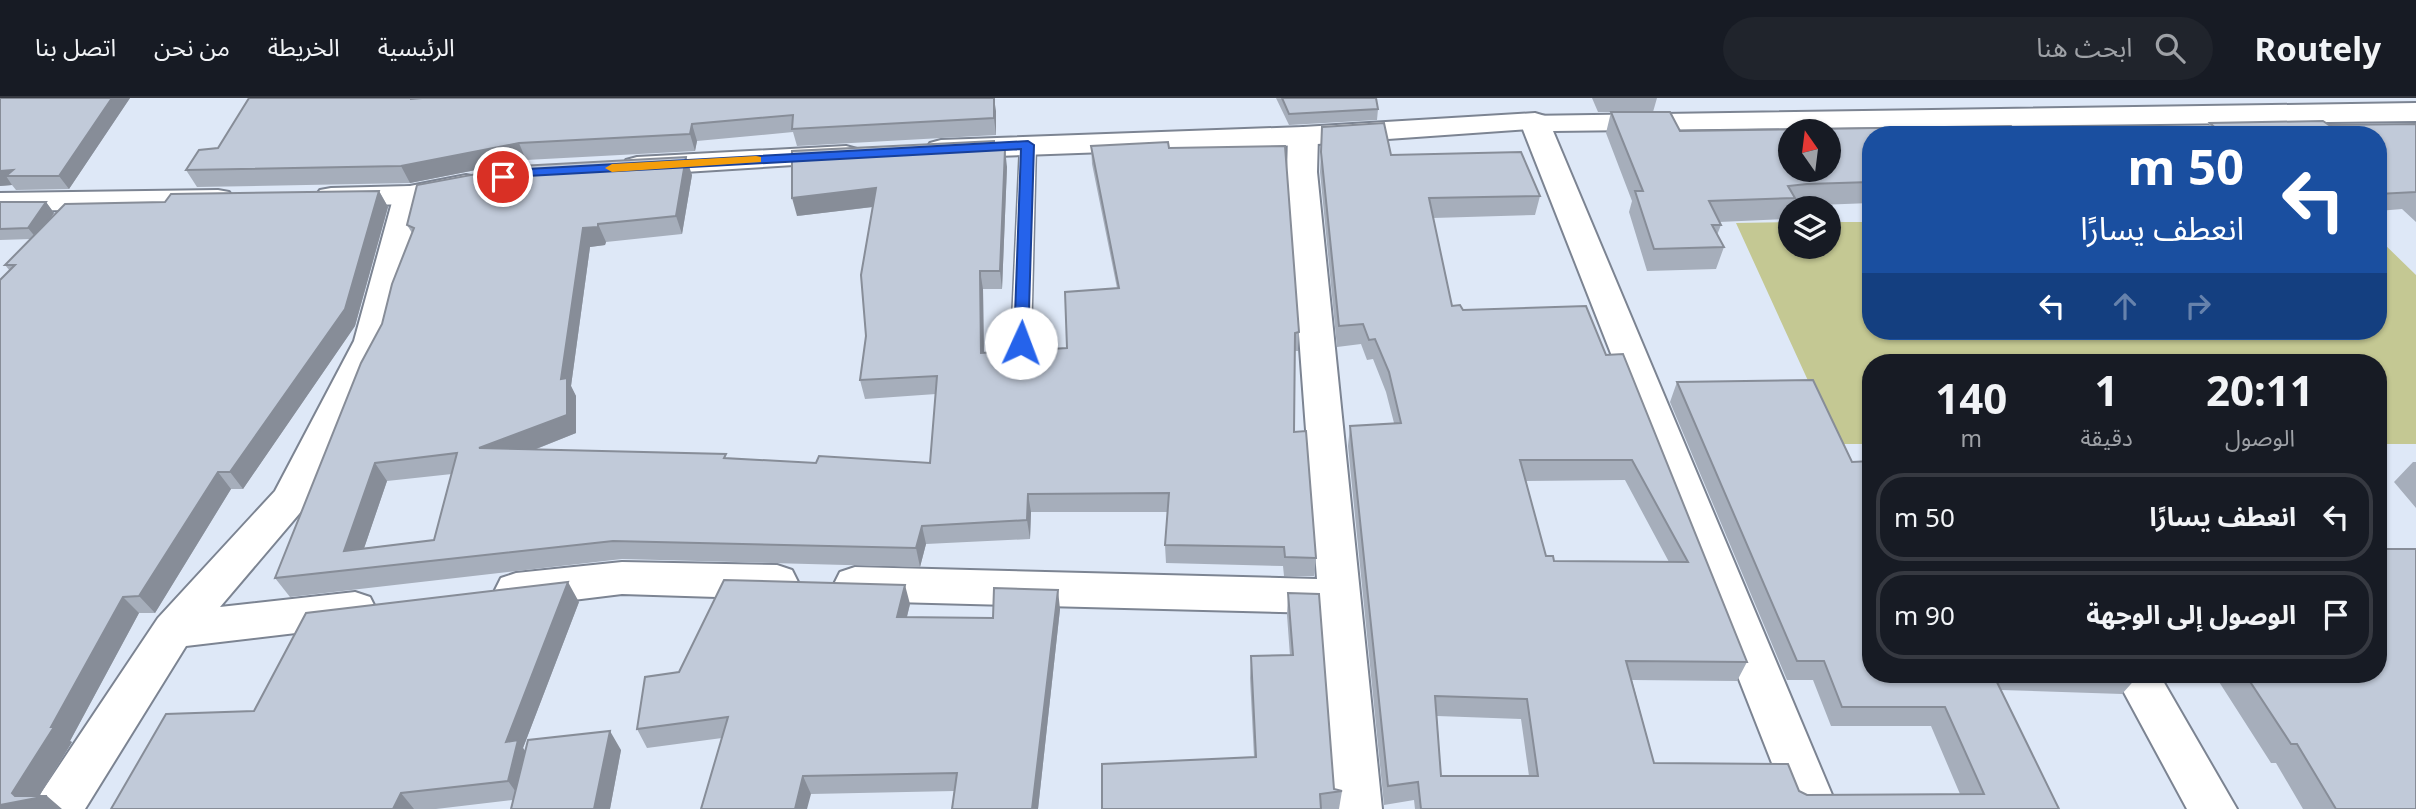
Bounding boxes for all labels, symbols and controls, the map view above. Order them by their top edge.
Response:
search box [1723,17,2213,80]
text: Routely [2255,26,2381,71]
text: ابحث هنا [2036,29,2133,65]
icon: search [2151,29,2189,67]
text: اتصل بنا [35,30,116,63]
text: من نحن [154,30,230,63]
text: الخريطة [268,30,340,63]
text: الرئيسية [378,30,455,63]
north arrow [1778,119,1841,182]
map controls [1778,119,1841,259]
text: 50 m [2127,133,2244,199]
pin [473,147,533,207]
icon: left [2268,154,2359,245]
icon: arrive [484,158,522,196]
button: layers [1778,196,1841,259]
text: انعطف يسارًا [2080,206,2244,249]
icon: left [2033,287,2071,325]
icon: ahead [2106,287,2144,325]
icon: right [2179,287,2217,325]
position arrow [984,306,1058,380]
text: 1 [2095,361,2119,418]
text: 20:11 [2206,361,2314,418]
text: 140 [1935,369,2007,426]
text: دقيقة [2080,421,2133,453]
text: الوصول [2225,421,2295,453]
text: m [1960,422,1982,454]
text: انعطف يسارًا [2150,498,2296,534]
icon: left [2317,498,2355,536]
text: 50 m [1894,499,1955,535]
text: الوصول إلى الوجهة [2086,596,2296,632]
icon: arrive [2317,596,2355,634]
text: 90 m [1894,597,1955,633]

